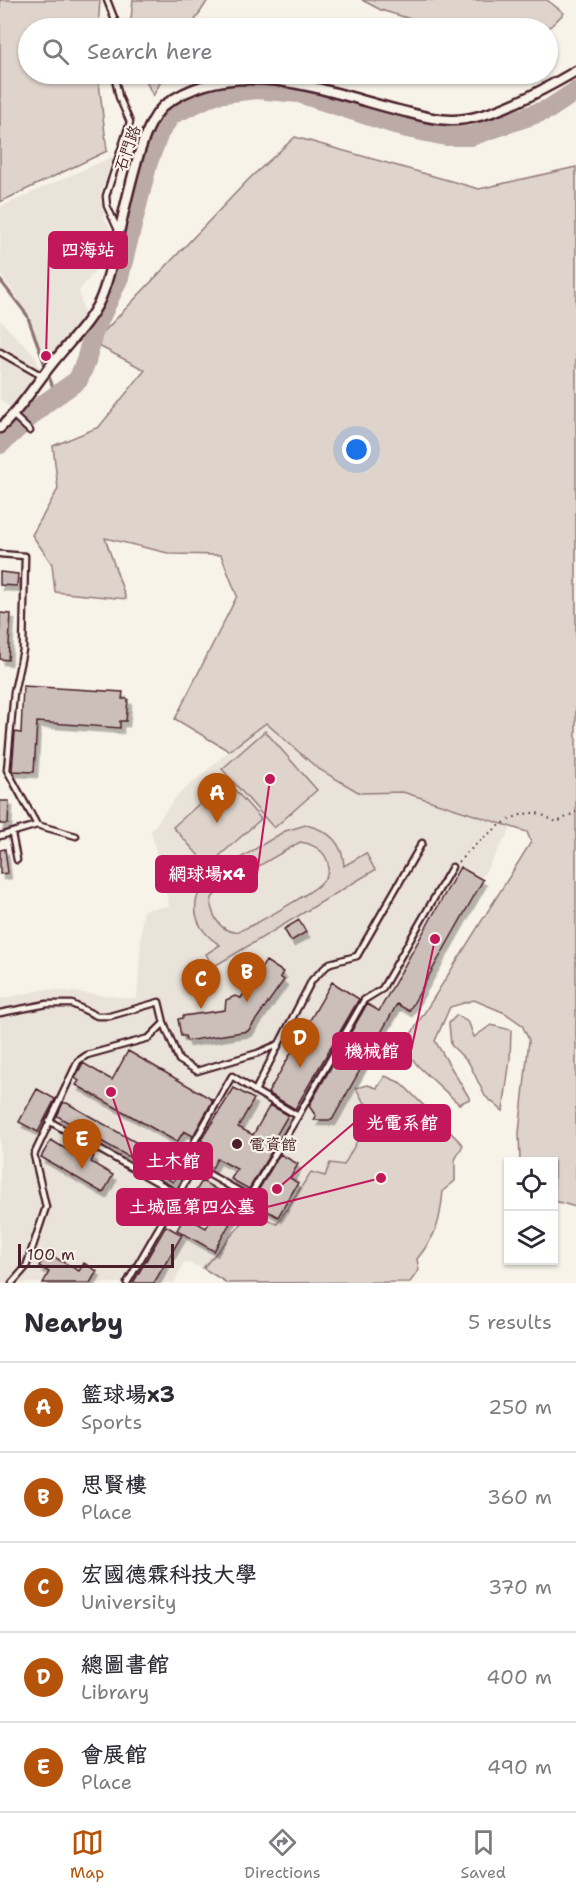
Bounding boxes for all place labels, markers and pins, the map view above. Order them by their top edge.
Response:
callout: 四海站 [49,232,127,268]
pin: A [198,774,236,823]
callout: 網球場x4 [156,856,257,892]
pin: B [228,952,266,1002]
pin: C [182,960,220,1009]
pin: D [280,1018,320,1068]
callout: 機械館 [333,1033,411,1069]
callout: 光電系館 [354,1105,450,1141]
pin: E [62,1120,101,1169]
place label: 電資館 [249,1134,297,1155]
marker: 電資館 [230,1137,244,1151]
callout: 土木館 [134,1143,212,1179]
callout: 土城區第四公墓 [117,1189,267,1225]

